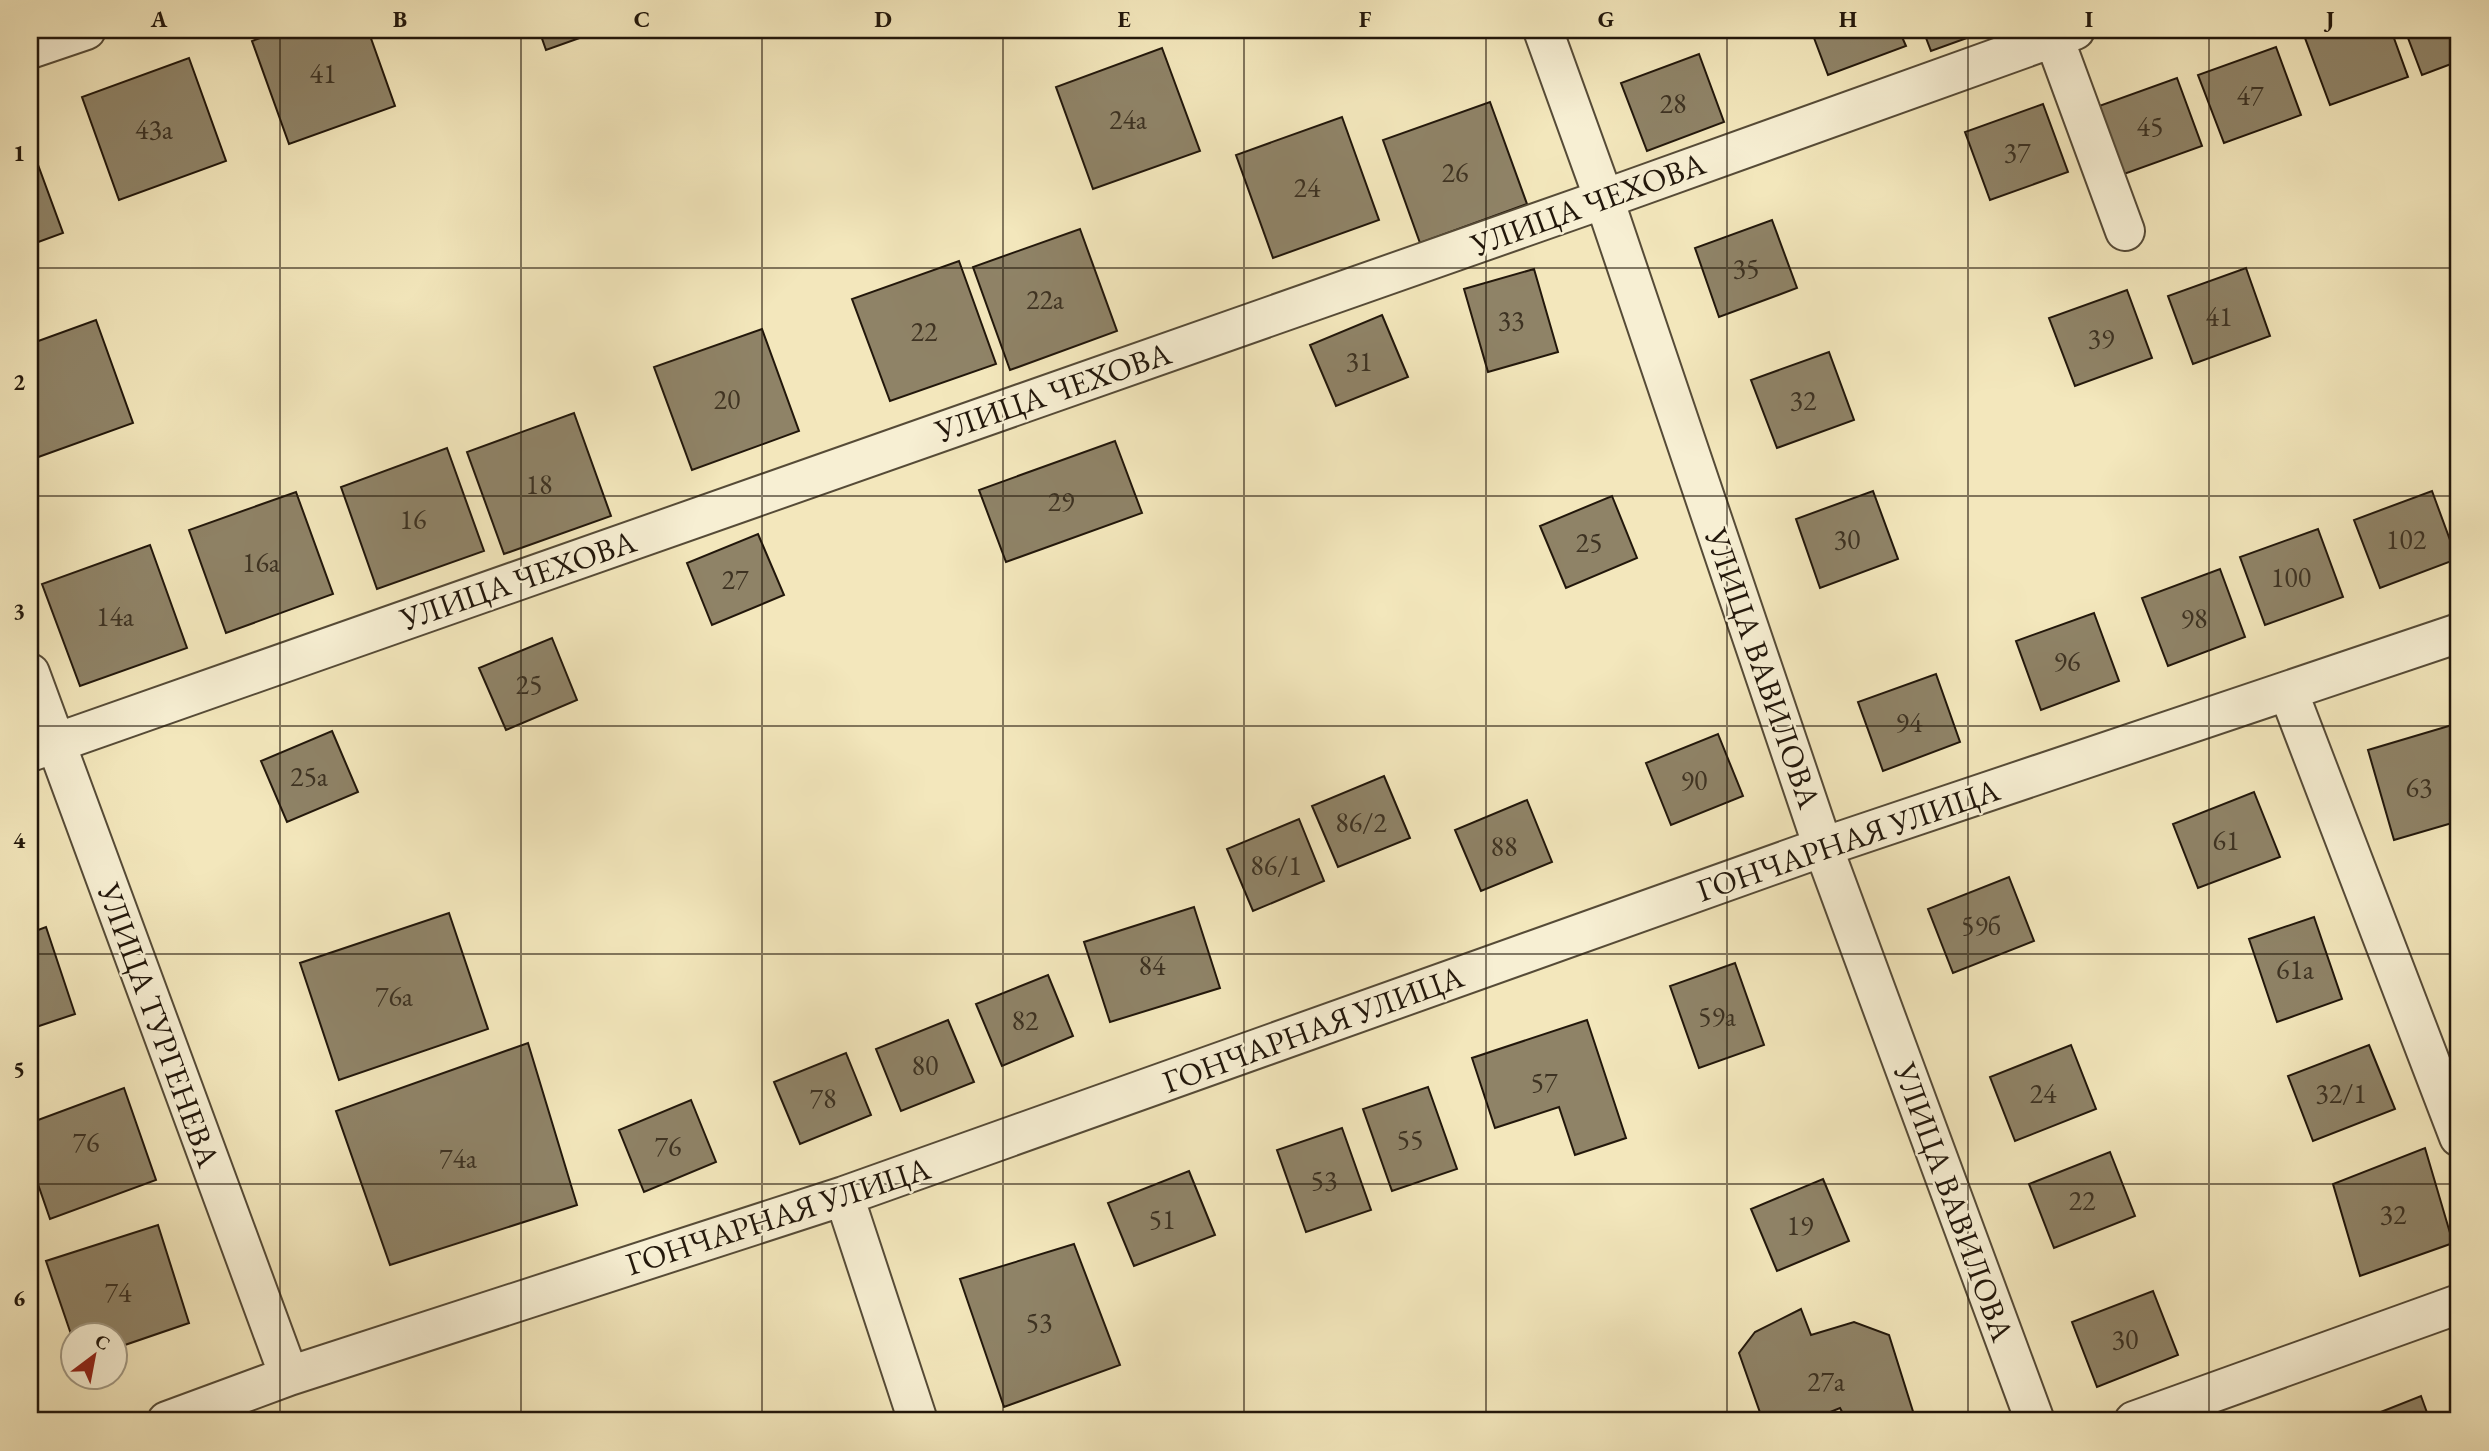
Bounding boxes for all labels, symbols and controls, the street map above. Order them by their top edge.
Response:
text: A [150,4,168,34]
text: B [393,4,407,34]
text: C [634,4,650,34]
text: D [874,4,892,34]
text: E [1117,4,1131,34]
text: F [1359,4,1372,34]
text: G [1598,4,1614,34]
text: H [1839,4,1857,34]
text: I [2085,4,2093,34]
text: J [2324,4,2335,34]
house number: 41 [310,55,336,91]
house number: 47 [2237,77,2264,113]
house number: 28 [1660,85,1686,121]
house number: 24а [1109,101,1148,137]
house number: 45 [2137,108,2163,144]
house number: 43а [135,111,174,147]
house number: 37 [2004,134,2031,170]
text: 1 [13,138,25,168]
street label: УЛИЦА ЧЕХОВА [1464,142,1712,266]
house number: 26 [1442,154,1468,190]
house number: 24 [1294,169,1321,205]
house number: 35 [1733,250,1759,286]
house number: 22а [1026,281,1065,317]
house number: 41 [2206,298,2232,334]
house number: 33 [1498,302,1524,338]
house number: 22 [911,313,938,349]
house number: 39 [2088,320,2114,356]
street label: УЛИЦА ЧЕХОВА [929,332,1177,452]
house number: 31 [1346,343,1372,379]
text: 2 [13,367,25,397]
house number: 20 [714,381,740,417]
house number: 32 [1790,382,1817,418]
house number: 18 [526,466,552,502]
house number: 29 [1048,483,1074,519]
house number: 16 [400,501,426,537]
street label: УЛИЦА ЧЕХОВА [394,520,642,640]
street label: УЛИЦА ВАВИЛОВА [1695,521,1831,814]
house number: 30 [1834,521,1860,557]
house number: 102 [2386,521,2427,557]
house number: 25 [1576,524,1602,560]
house number: 16а [242,544,281,580]
house number: 100 [2271,559,2311,595]
house number: 27 [722,561,749,597]
text: 3 [13,596,25,626]
house number: 14а [96,598,135,634]
house number: 98 [2181,600,2207,636]
house number: 96 [2054,643,2080,679]
house number: 25 [516,666,542,702]
house number: 94 [1896,704,1923,740]
house number: 25а [290,758,329,794]
house number: 90 [1681,762,1707,798]
street label: ГОНЧАРНАЯ УЛИЦА [1691,768,2006,912]
house number: 63 [2406,769,2432,805]
house number: 86/2 [1335,804,1387,840]
house number: 61 [2213,822,2239,858]
text: 4 [13,825,26,855]
house number: 88 [1491,828,1517,864]
house number: 86/1 [1250,847,1302,883]
street label: УЛИЦА ТУРГЕНЕВА [88,876,230,1173]
house number: 59б [1961,907,2001,943]
house number: 84 [1139,947,1166,983]
house number: 61а [2276,951,2315,987]
street label: ГОНЧАРНАЯ УЛИЦА [1157,955,1470,1103]
house number: 76а [375,978,414,1014]
house number: 59а [1698,998,1737,1034]
house number: 82 [1012,1002,1039,1038]
house number: 80 [912,1047,938,1083]
text: 5 [13,1054,25,1084]
street label: УЛИЦА ВАВИЛОВА [1884,1056,2024,1348]
house number: 57 [1531,1064,1558,1100]
house number: 24 [2030,1075,2057,1111]
house number: 32/1 [2315,1075,2367,1111]
house number: 78 [810,1080,836,1116]
house number: 55 [1397,1121,1423,1157]
house number: 76 [73,1124,99,1160]
house number: 76 [655,1128,681,1164]
house number: 74а [439,1140,478,1176]
street label: ГОНЧАРНАЯ УЛИЦА [621,1147,936,1285]
house number: 53 [1311,1162,1337,1198]
house number: 22 [2069,1182,2096,1218]
house number: 32 [2380,1196,2407,1232]
house number: 51 [1149,1201,1175,1237]
house number: 19 [1787,1207,1813,1243]
house number: 74 [105,1274,132,1310]
text: 6 [13,1283,25,1313]
house number: 53 [1026,1304,1052,1340]
house number: 30 [2112,1321,2138,1357]
north arrow [60,1322,130,1392]
text: С [90,1328,115,1356]
house number: 27а [1807,1363,1846,1399]

